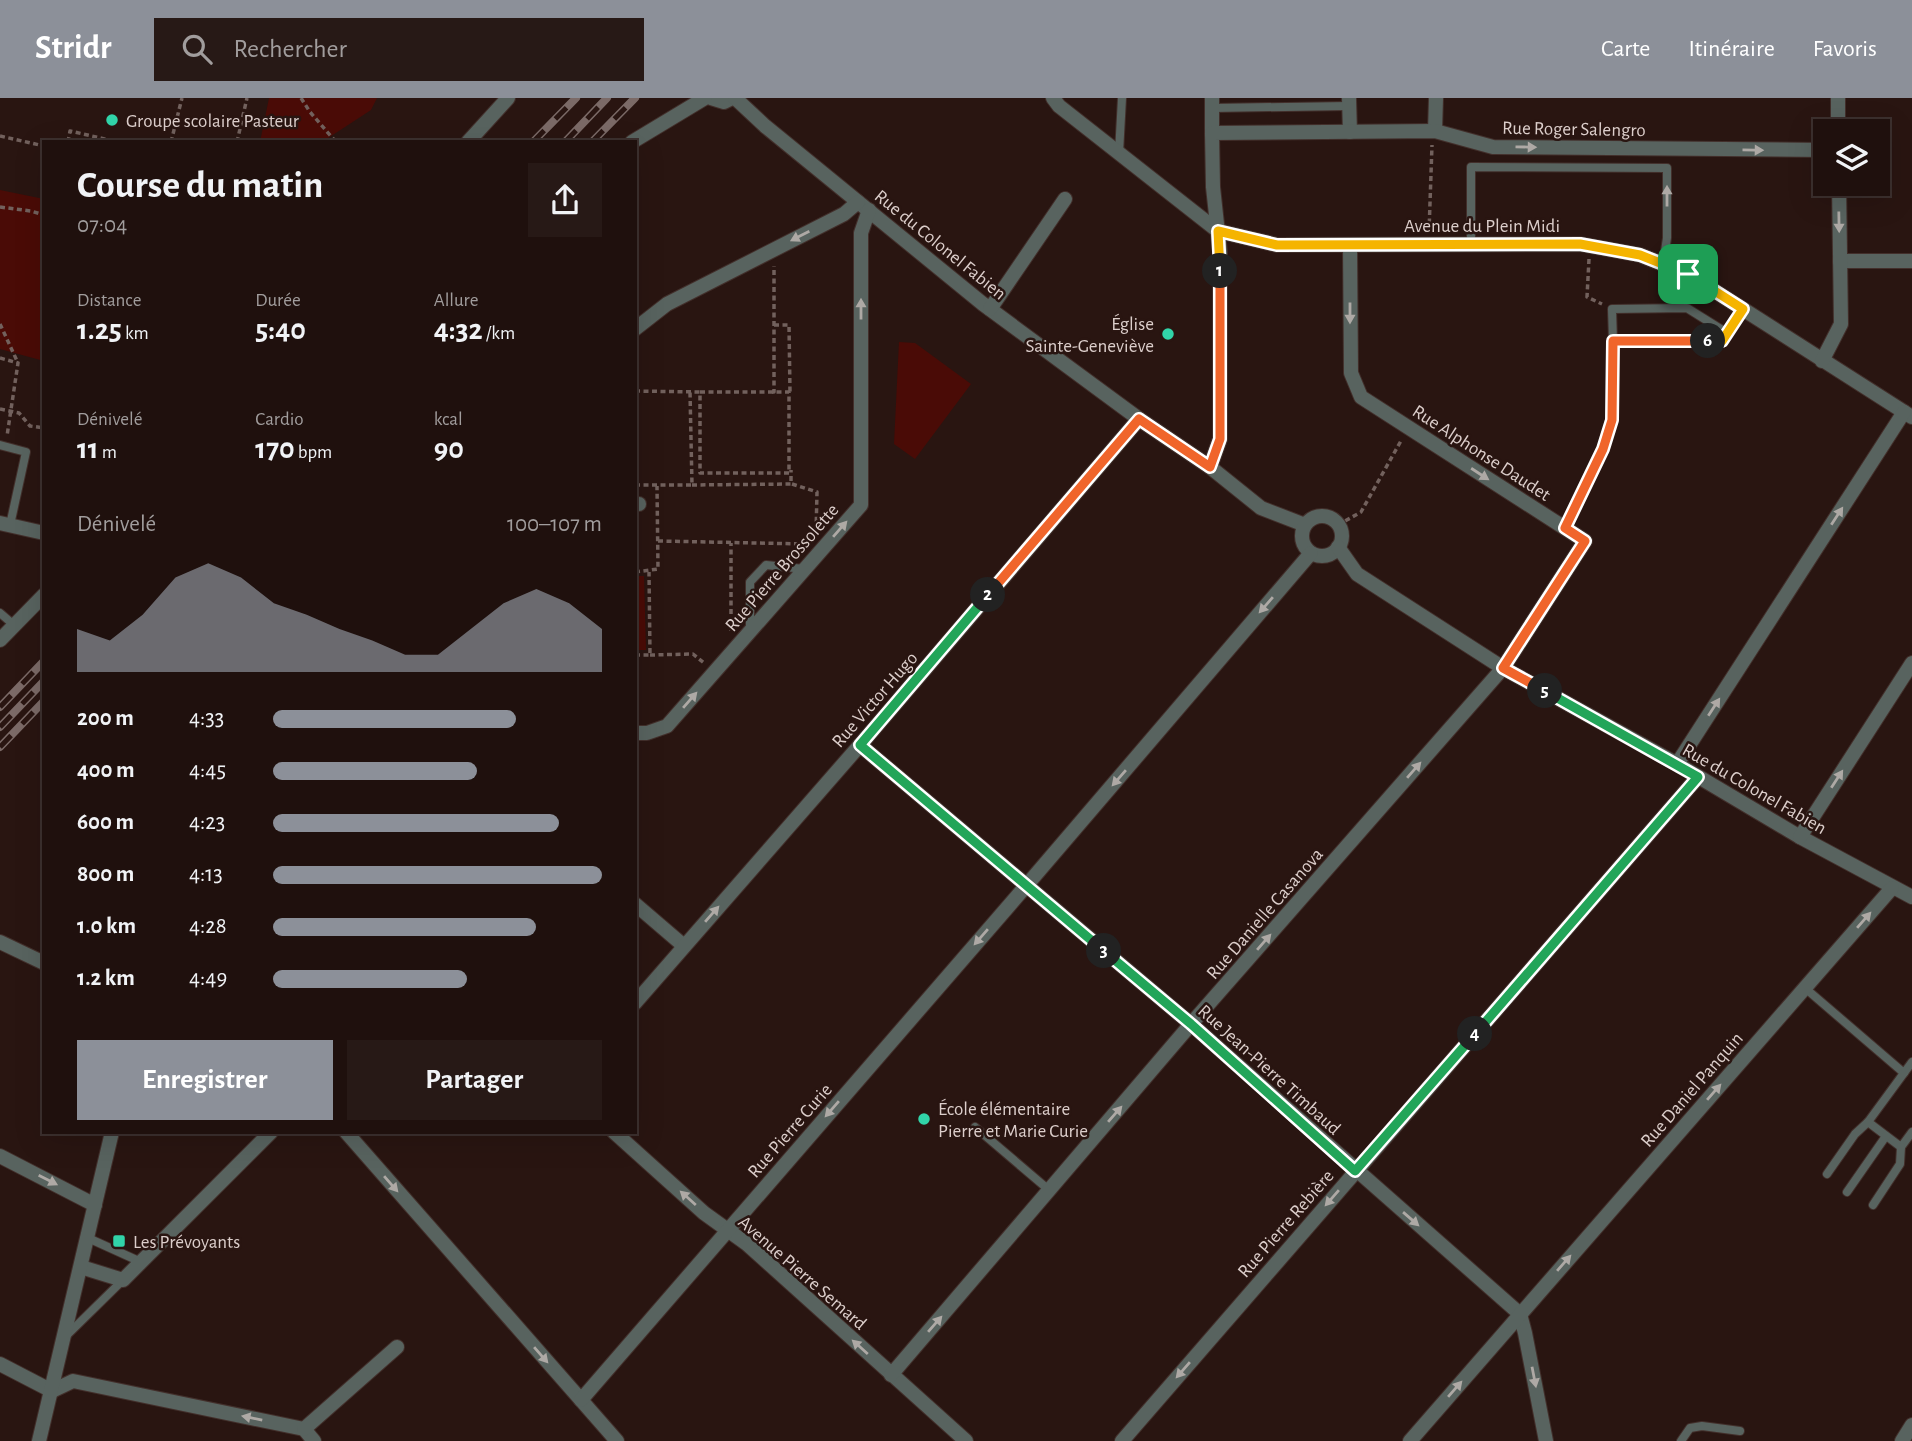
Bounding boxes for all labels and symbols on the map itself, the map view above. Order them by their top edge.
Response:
marker: Groupe scolaire Pasteur [104,112,120,128]
place label: Groupe scolaire Pasteur [126,112,299,131]
street label: Rue Roger Salengro [1502,119,1646,140]
one-way arrow [1515,141,1537,153]
one-way arrow [1742,144,1764,155]
one-way arrow [1661,185,1673,207]
street label: Rue du Colonel Fabien [871,187,1009,304]
one-way arrow [1834,211,1845,233]
street label: Avenue du Plein Midi [1404,217,1560,236]
one-way arrow [790,231,810,242]
pin [1658,244,1718,304]
pin: 1 [1202,254,1238,288]
one-way arrow [855,298,867,320]
one-way arrow [1344,303,1356,325]
place label: Église Sainte-Geneviève [1026,313,1154,356]
pin: 6 [1690,324,1726,358]
marker: Église Sainte-Geneviève [1160,326,1176,342]
street label: Rue Alphonse Daudet [1409,402,1554,505]
one-way arrow [1470,467,1490,480]
street label: Rue Pierre Brossolette [722,501,842,635]
one-way arrow [1831,506,1844,525]
one-way arrow [832,520,847,537]
pin: 2 [970,578,1006,612]
one-way arrow [1259,596,1274,613]
street label: Rue Victor Hugo [829,649,922,751]
pin: 5 [1528,674,1562,708]
one-way arrow [682,691,697,708]
one-way arrow [1707,697,1720,716]
street label: Rue du Colonel Fabien [1679,740,1830,838]
one-way arrow [1406,762,1421,779]
one-way arrow [1112,769,1127,786]
one-way arrow [1830,770,1843,789]
street label: Rue Danielle Casanova [1203,845,1327,983]
one-way arrow [704,906,719,923]
one-way arrow [1856,912,1871,929]
one-way arrow [974,929,989,946]
one-way arrow [1256,933,1271,950]
pin: 3 [1086,934,1122,968]
street label: Rue Jean-Pierre Timbaud [1194,1001,1344,1139]
pin: 4 [1458,1016,1492,1052]
street label: Rue Daniel Panquin [1637,1029,1747,1151]
street label: Rue Pierre Curie [744,1080,836,1182]
one-way arrow [1706,1083,1721,1100]
place label: École élémentaire Pierre et Marie Curie [938,1098,1088,1141]
one-way arrow [825,1101,840,1118]
one-way arrow [1107,1105,1122,1122]
marker: École élémentaire Pierre et Marie Curie [916,1111,932,1127]
street label: Rue Pierre Rebière [1234,1167,1338,1281]
one-way arrow [38,1174,58,1186]
one-way arrow [382,1175,398,1192]
one-way arrow [1324,1189,1340,1207]
one-way arrow [679,1190,697,1206]
one-way arrow [1403,1211,1420,1226]
street label: Avenue Pierre Semard [734,1212,870,1334]
marker: Les Prévoyants [111,1233,127,1249]
place label: Les Prévoyants [133,1233,240,1252]
one-way arrow [1556,1255,1572,1272]
one-way arrow [927,1315,942,1332]
one-way arrow [851,1339,869,1355]
one-way arrow [533,1346,548,1363]
one-way arrow [1176,1362,1191,1379]
one-way arrow [1529,1366,1540,1388]
one-way arrow [1447,1381,1462,1398]
one-way arrow [241,1413,263,1424]

